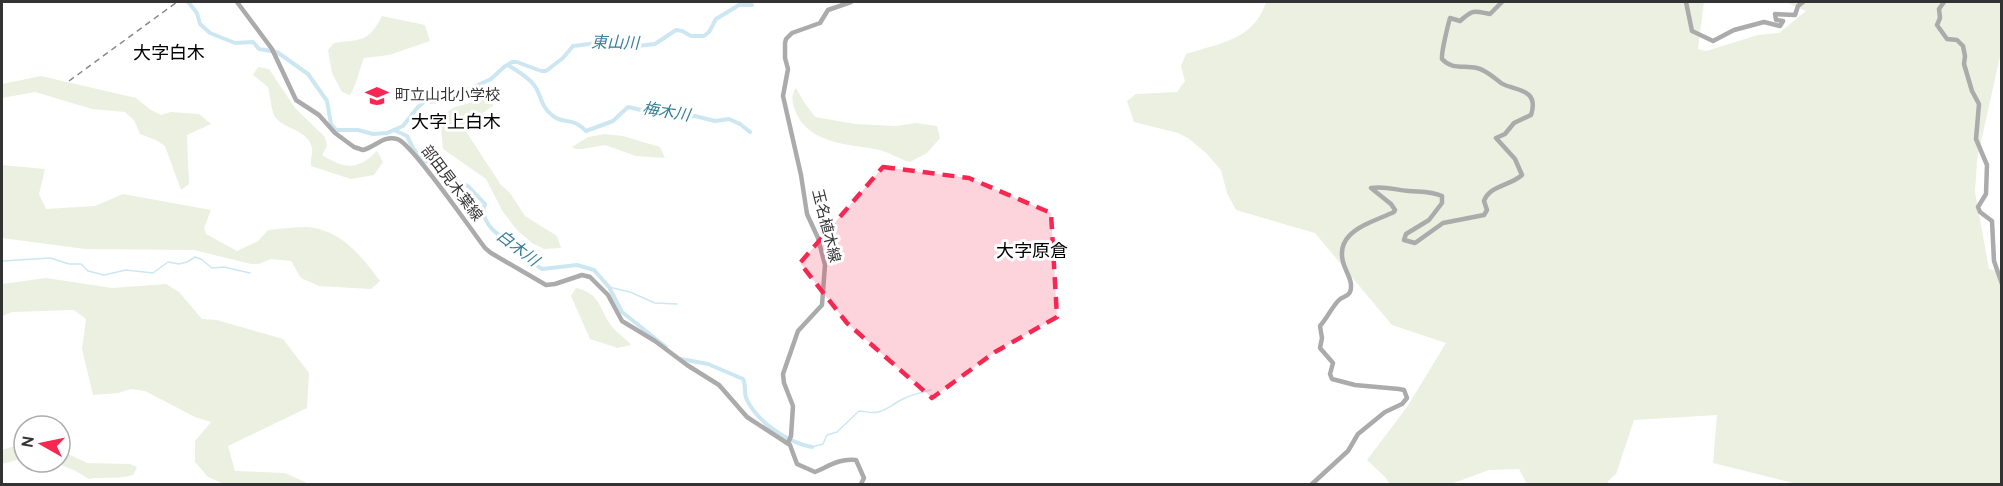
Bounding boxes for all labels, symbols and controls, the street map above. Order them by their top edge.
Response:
water label: 東山川 [591,34,641,54]
district label: 大字白木 [133,43,205,66]
school or university icon: 町立山北小学校 [364,83,390,109]
place label: 町立山北小学校 [395,86,500,106]
water label: 梅木川 [641,99,693,127]
district label: 大字上白木 [411,112,501,135]
street label: 部田見木葉線 [416,142,486,226]
street label: 玉名植木線 [807,187,844,265]
water label: 白木川 [492,227,544,273]
district label: 大字原倉 [996,241,1068,264]
north arrow [12,414,72,474]
text: N [18,435,40,449]

